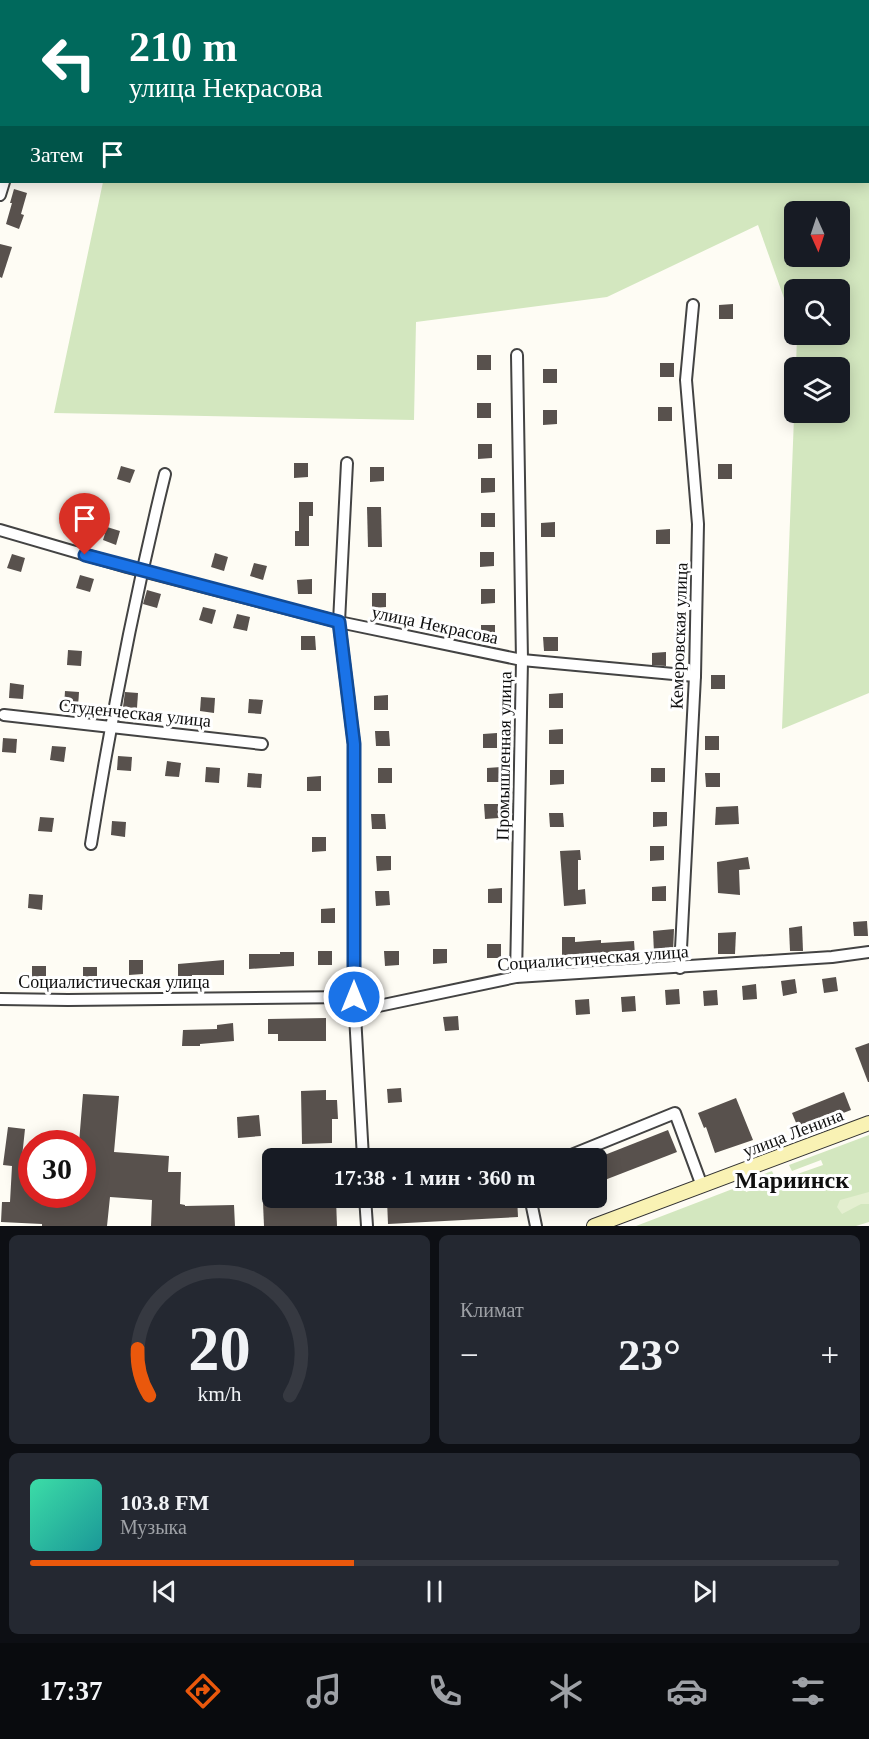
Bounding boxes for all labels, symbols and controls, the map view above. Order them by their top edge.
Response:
icon: left [30,24,108,102]
text: 210 m [129,24,238,70]
text: улица Некрасова [129,73,322,103]
icon: arrive [96,138,129,171]
text: Затем [30,142,84,167]
north arrow [784,201,850,267]
map controls [784,201,850,423]
button: search [784,279,850,345]
button: layers [784,357,850,423]
pin [59,493,110,555]
icon: arrive [68,502,101,535]
street label: Кемеровская улица [666,562,692,710]
street label: улица Некрасова [370,602,500,648]
street label: Промышленная улица [493,671,515,841]
street label: Студенческая улица [58,695,212,731]
street label: Социалистическая улица [497,941,689,975]
position arrow [322,965,386,1029]
street label: Социалистическая улица [18,972,210,992]
street label: улица Ленина [740,1105,846,1161]
speed limit sign: 30 [18,1130,96,1208]
text: 17:38 · 1 мин · 360 m [334,1165,535,1190]
district label: Мариинск [735,1167,849,1193]
text: Климат [460,1299,524,1321]
text: 20 [188,1314,251,1383]
text: 23° [618,1330,681,1380]
text: − [460,1337,479,1373]
text: + [820,1337,839,1373]
text: km/h [197,1383,242,1407]
text: 103.8 FM [120,1490,209,1515]
text: Музыка [120,1516,187,1538]
icon: previous [148,1575,181,1608]
icon: pause [418,1575,451,1608]
icon: next [688,1575,721,1608]
icon: directions [182,1670,224,1712]
icon: music [303,1670,345,1712]
icon: phone [424,1670,466,1712]
icon: climate [545,1670,587,1712]
icon: car [666,1670,708,1712]
icon: filters [787,1670,829,1712]
text: 17:37 [40,1676,103,1706]

